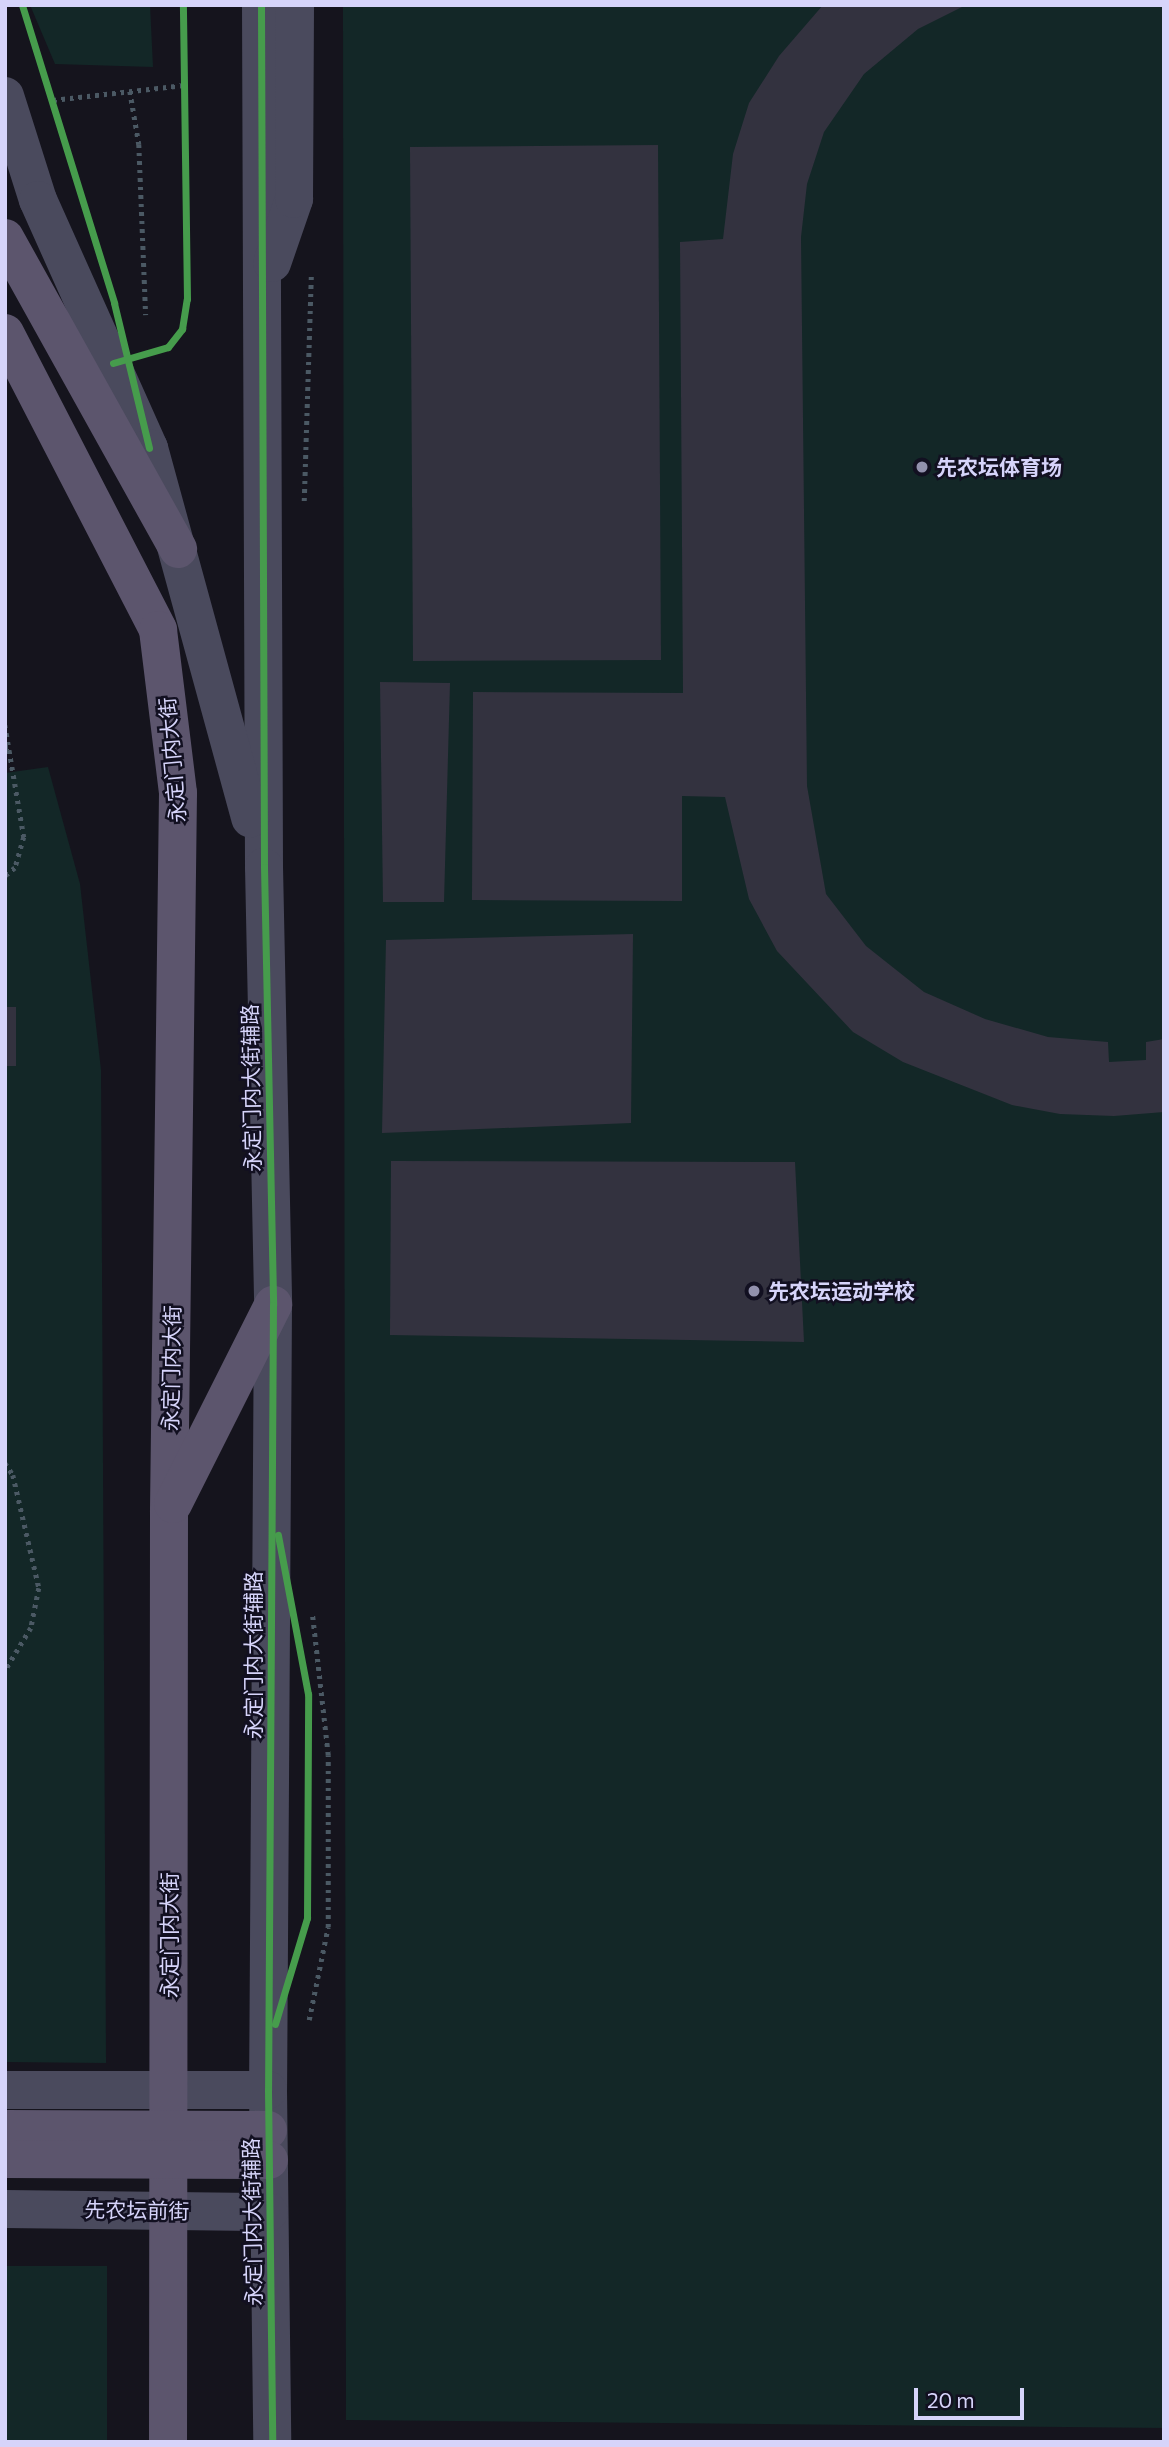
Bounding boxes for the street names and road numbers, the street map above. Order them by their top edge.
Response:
street label: 永定门内大街 [154,696,190,824]
street label: 永定门内大街辅路 [237,1004,265,1172]
street label: 永定门内大街 [157,1305,185,1431]
street label: 永定门内大街辅路 [240,1571,266,1739]
street label: 永定门内大街 [156,1872,182,1998]
street label: 永定门内大街辅路 [238,2138,266,2306]
street label: 先农坛前街 [84,2196,190,2224]

